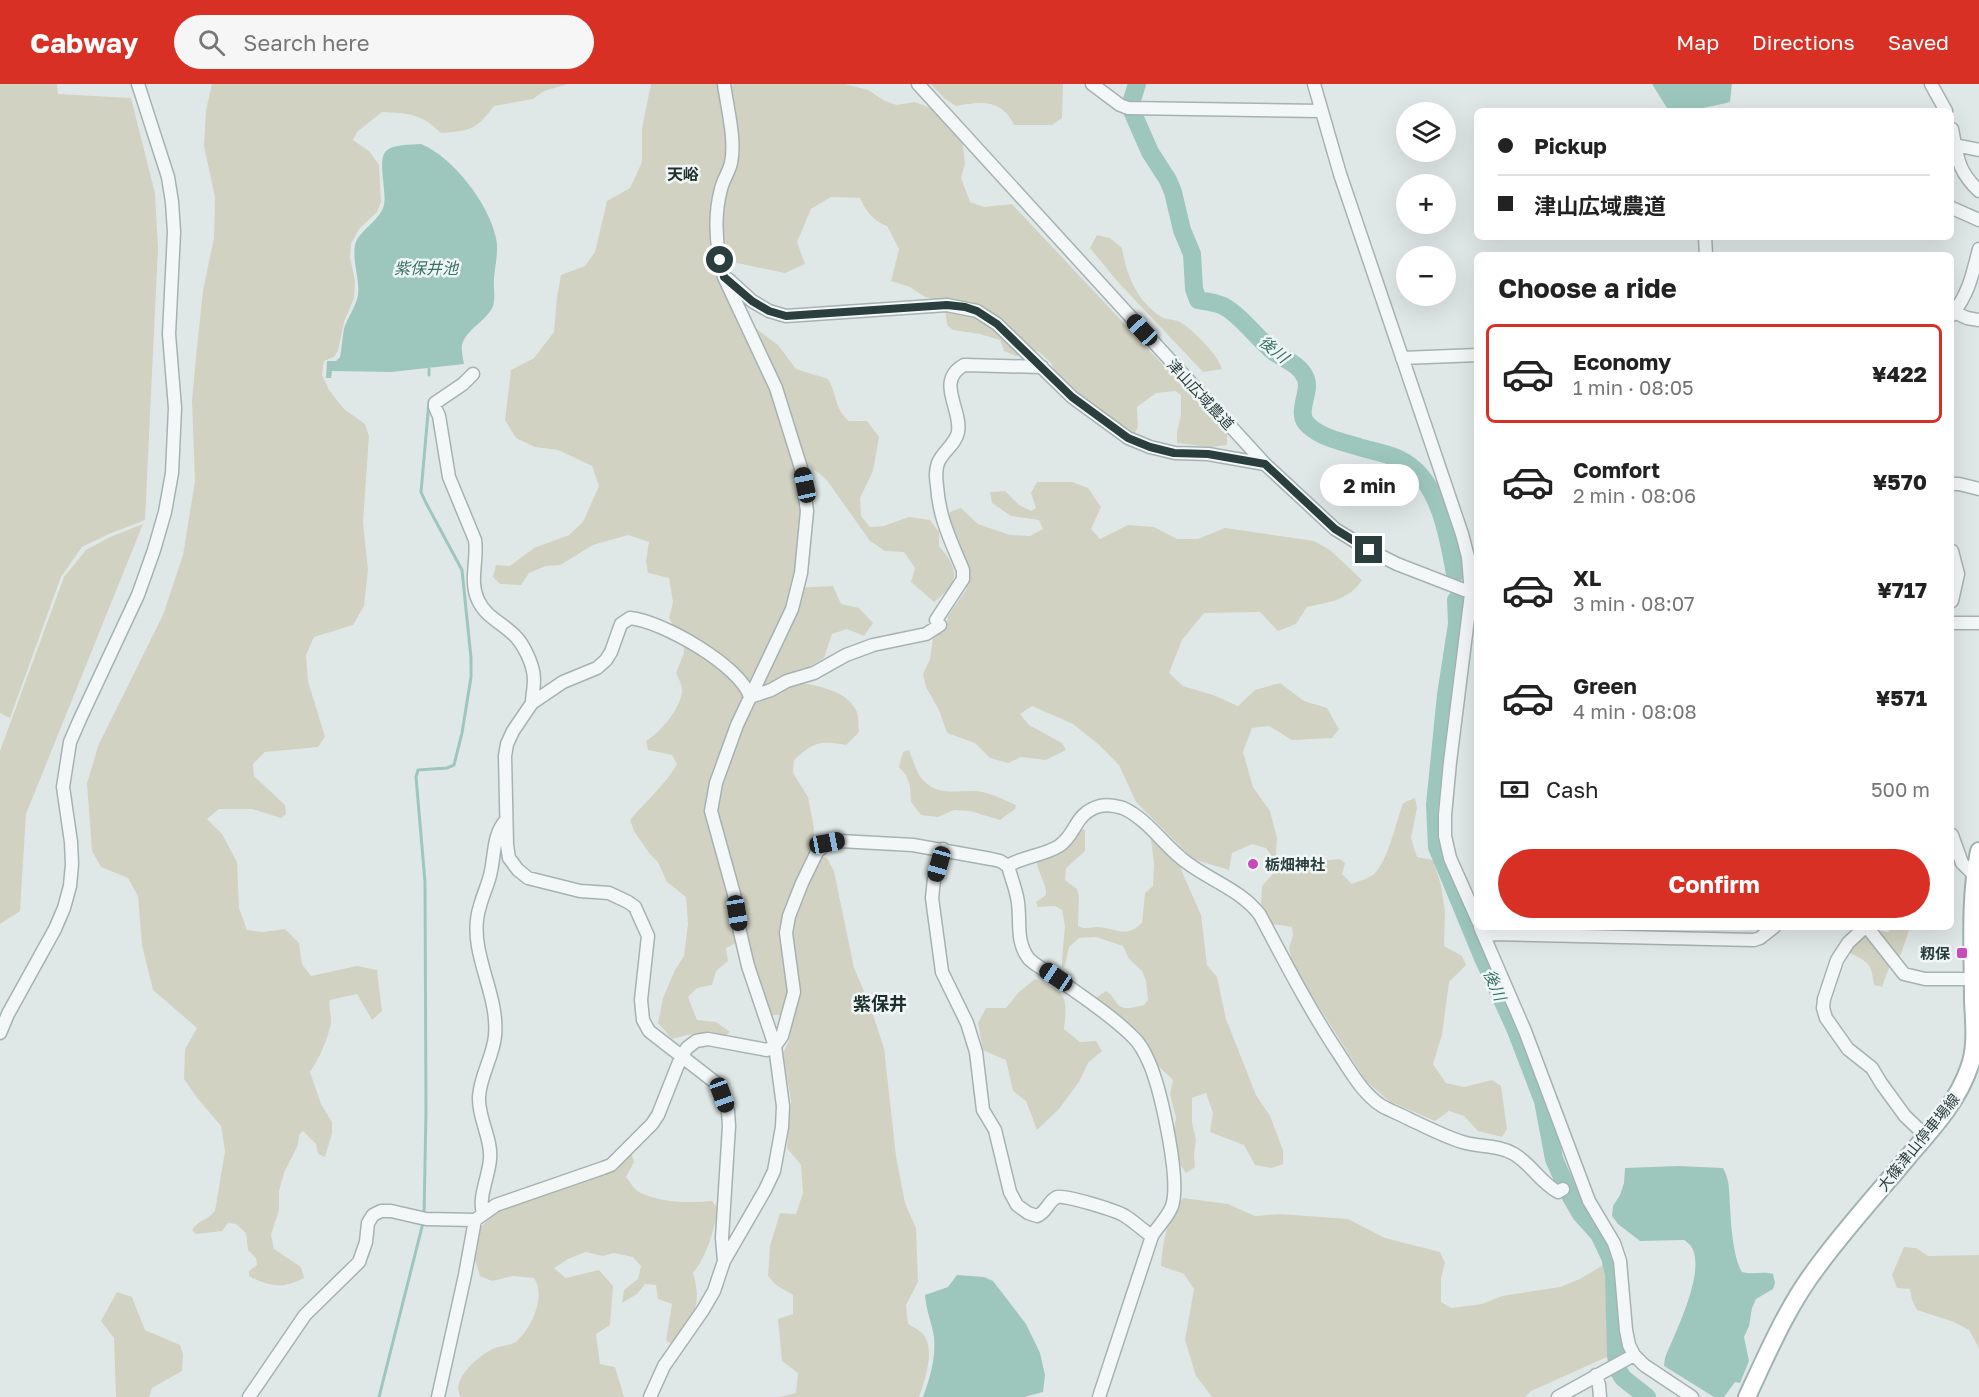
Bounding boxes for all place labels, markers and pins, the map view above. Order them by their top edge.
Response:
place label: 栃畑神社 [1265,855,1325,873]
marker: 栃畑神社 [1246,857,1260,871]
place label: 籾保 [1920,944,1951,962]
marker: 籾保 [1955,946,1969,960]

